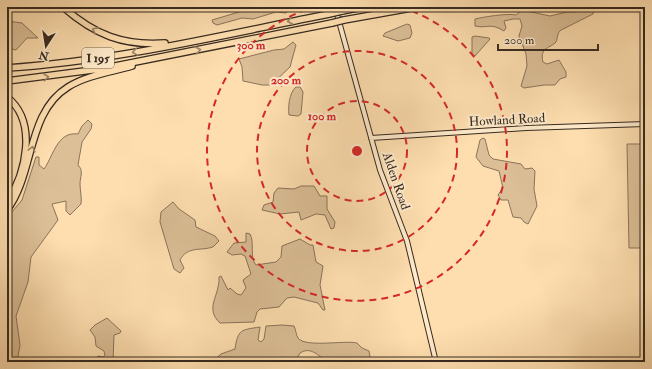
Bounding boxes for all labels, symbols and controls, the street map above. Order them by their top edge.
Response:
one-way arrow [287,17,293,25]
north arrow [26,26,66,66]
scale bar [498,26,598,52]
one-way arrow [91,28,99,35]
text: 200 m [504,33,535,48]
text: 300 m [237,38,266,53]
one-way arrow [194,46,201,54]
one-way arrow [132,47,138,56]
text: N [37,48,51,63]
road number: I 195 [82,48,114,68]
one-way arrow [43,73,49,82]
text: 200 m [271,73,302,88]
text: 100 m [308,109,337,124]
street label: Howland Road [468,110,546,130]
centre of rings [350,144,364,158]
one-way arrow [27,145,36,152]
street label: Alden Road [378,149,414,213]

